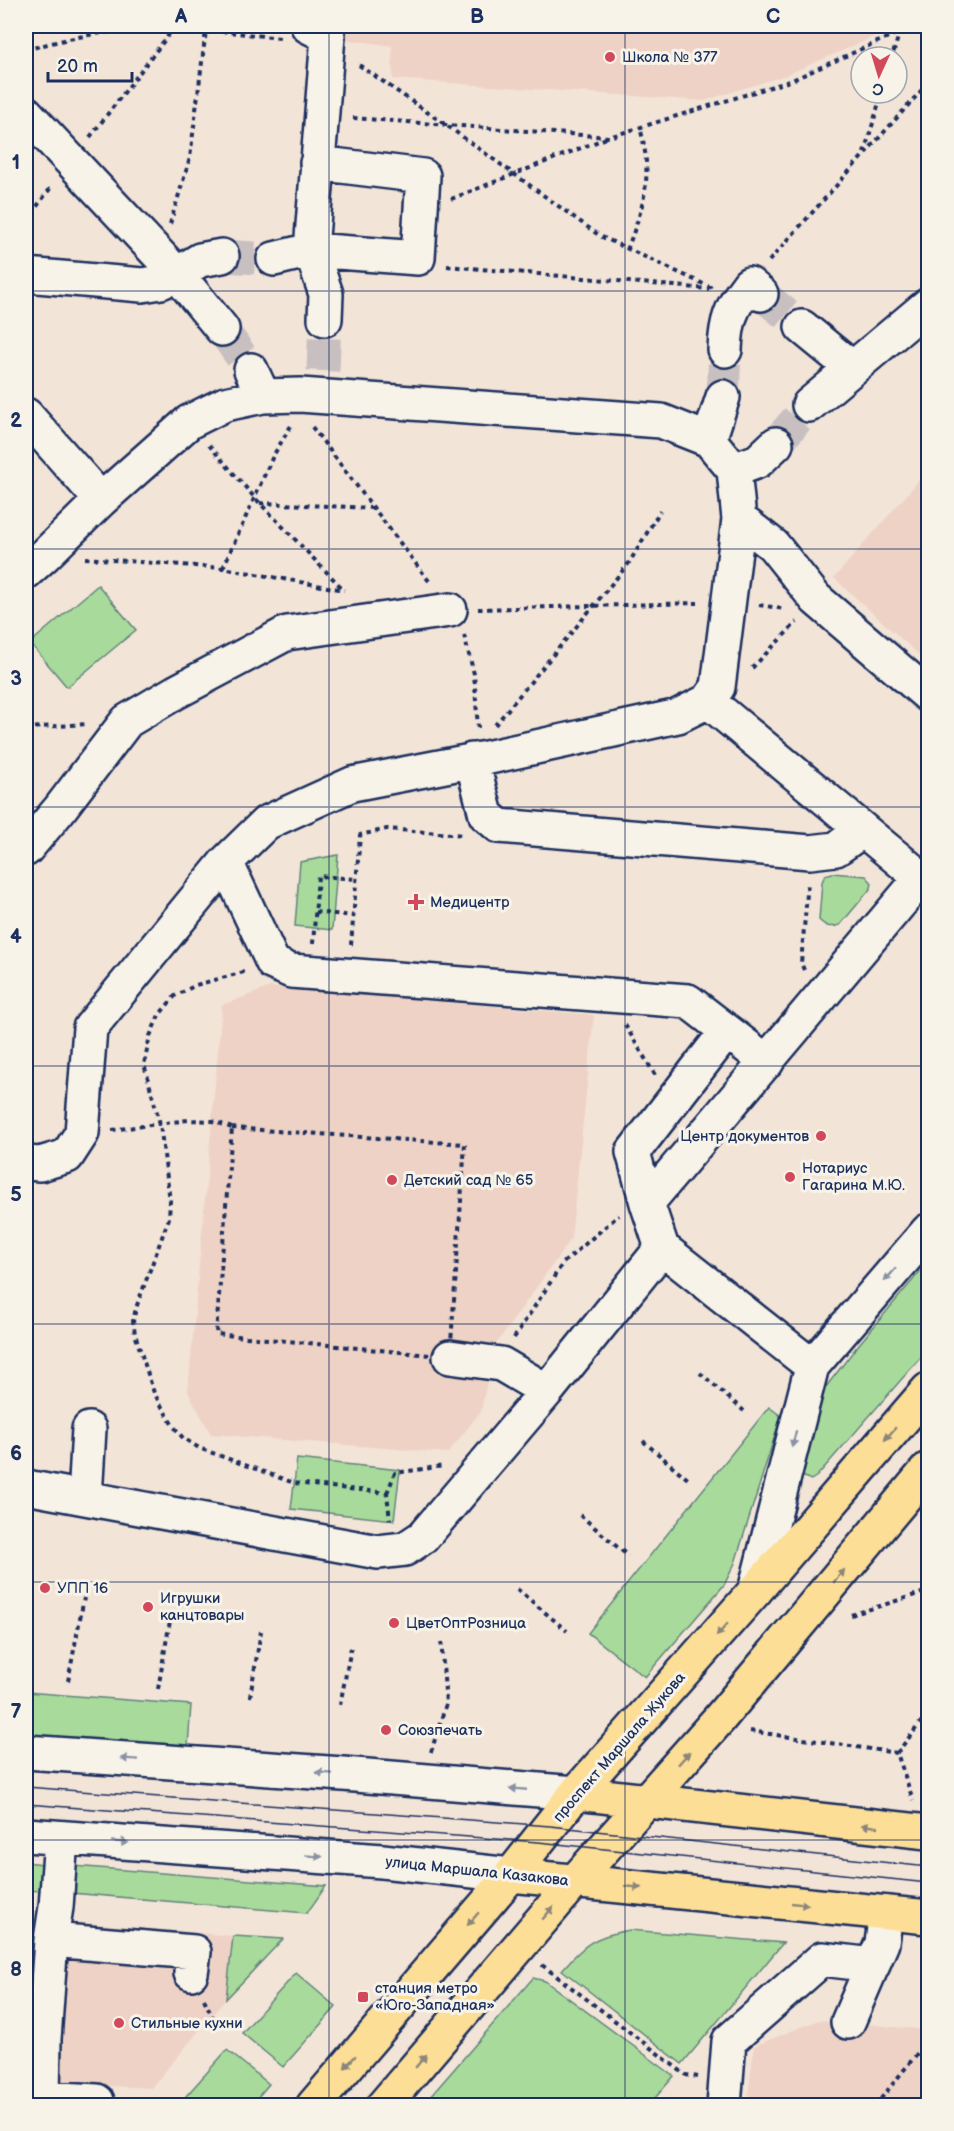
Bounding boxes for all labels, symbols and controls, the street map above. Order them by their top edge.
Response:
text: A [174,5,188,29]
text: B [470,5,484,29]
text: C [766,5,780,29]
scale bar [48,45,132,83]
north arrow [849,45,909,105]
place label: Школа № 377 [622,48,718,67]
marker: Школа № 377 [603,50,617,64]
text: 20 m [57,56,98,77]
text: С [872,79,884,98]
text: 1 [12,151,20,175]
text: 2 [10,409,22,433]
text: 3 [10,667,22,691]
marker: Медицентр [407,893,425,911]
place label: Медицентр [430,893,510,912]
text: 4 [10,925,22,949]
place label: Центр документов [680,1127,809,1146]
marker: Центр документов [814,1129,828,1143]
place label: Нотариус Гагарина М.Ю. [802,1159,905,1195]
marker: Нотариус Гагарина М.Ю. [783,1170,797,1184]
place label: Детский сад № 65 [404,1171,533,1190]
marker: Детский сад № 65 [385,1173,399,1187]
text: 5 [10,1183,22,1207]
one-way arrow [884,1267,897,1283]
one-way arrow [884,1426,897,1442]
one-way arrow [788,1430,798,1448]
text: 6 [10,1442,22,1466]
one-way arrow [833,1568,846,1584]
place label: УПП 16 [57,1579,108,1598]
marker: УПП 16 [38,1581,52,1595]
place label: Игрушки канцтовары [160,1589,244,1625]
marker: Игрушки канцтовары [141,1600,155,1614]
place label: ЦветОптРозница [406,1614,526,1633]
marker: ЦветОптРозница [387,1616,401,1630]
one-way arrow [715,1622,729,1637]
street label: проспект Маршала Жукова [549,1668,690,1826]
text: 7 [10,1700,22,1724]
place label: Союзпечать [398,1721,483,1740]
marker: Союзпечать [379,1723,393,1737]
one-way arrow [677,1751,690,1766]
one-way arrow [120,1755,139,1764]
one-way arrow [314,1768,333,1778]
one-way arrow [509,1784,528,1793]
one-way arrow [861,1821,880,1831]
one-way arrow [110,1837,129,1847]
one-way arrow [305,1851,324,1861]
street label: улица Маршала Казакова [384,1852,570,1891]
one-way arrow [624,1882,643,1892]
one-way arrow [790,1900,809,1909]
one-way arrow [541,1906,554,1921]
one-way arrow [467,1911,480,1926]
text: 8 [10,1958,22,1982]
place label: станция метро «Юго-Западная» [375,1979,495,2015]
marker: станция метро «Юго-Западная» [356,1990,370,2004]
place label: Стильные кухни [131,2014,243,2033]
marker: Стильные кухни [112,2016,126,2030]
one-way arrow [344,2054,357,2069]
one-way arrow [414,2054,427,2069]

